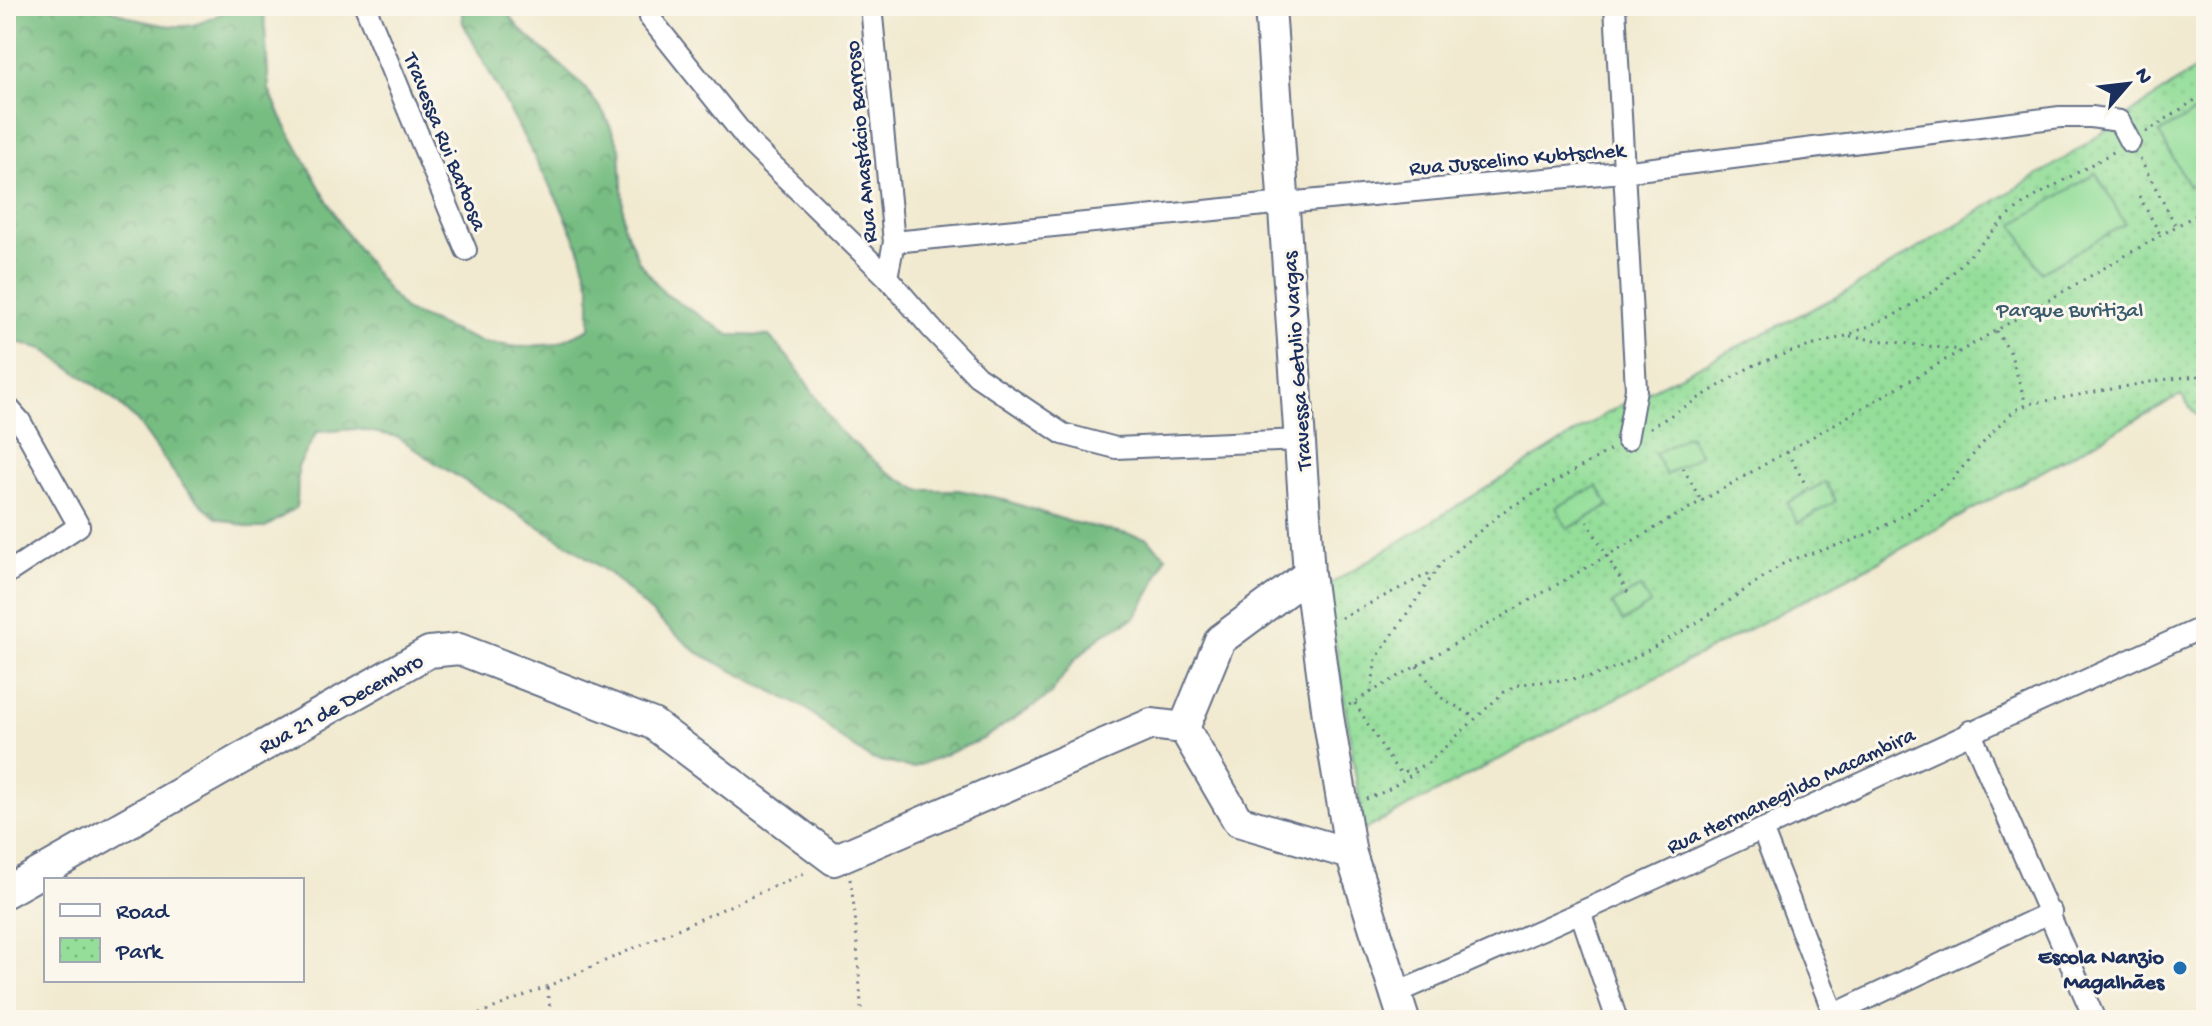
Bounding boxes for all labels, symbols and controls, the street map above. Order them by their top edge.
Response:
street label: Rua Anastácio Barroso [841,39,885,244]
north arrow [2088,44,2168,124]
street label: Travessa Rui Barbosa [395,48,491,236]
text: N [2127,64,2157,89]
street label: Rua Juscelino Kubtschek [1408,138,1628,183]
street label: Travessa Getulio Vargas [1278,250,1320,473]
park label: Parque Buritizal [1996,299,2144,325]
street label: Rua 21 de Decembro [255,649,429,762]
street label: Rua Hermanegildo Macambira [1663,723,1921,862]
legend [44,878,304,982]
text: Road [116,899,170,928]
text: Park [115,939,164,968]
place label: Escola Nanzio Magalhães [2038,946,2166,997]
marker: Escola Nanzio Magalhães [2171,959,2189,977]

